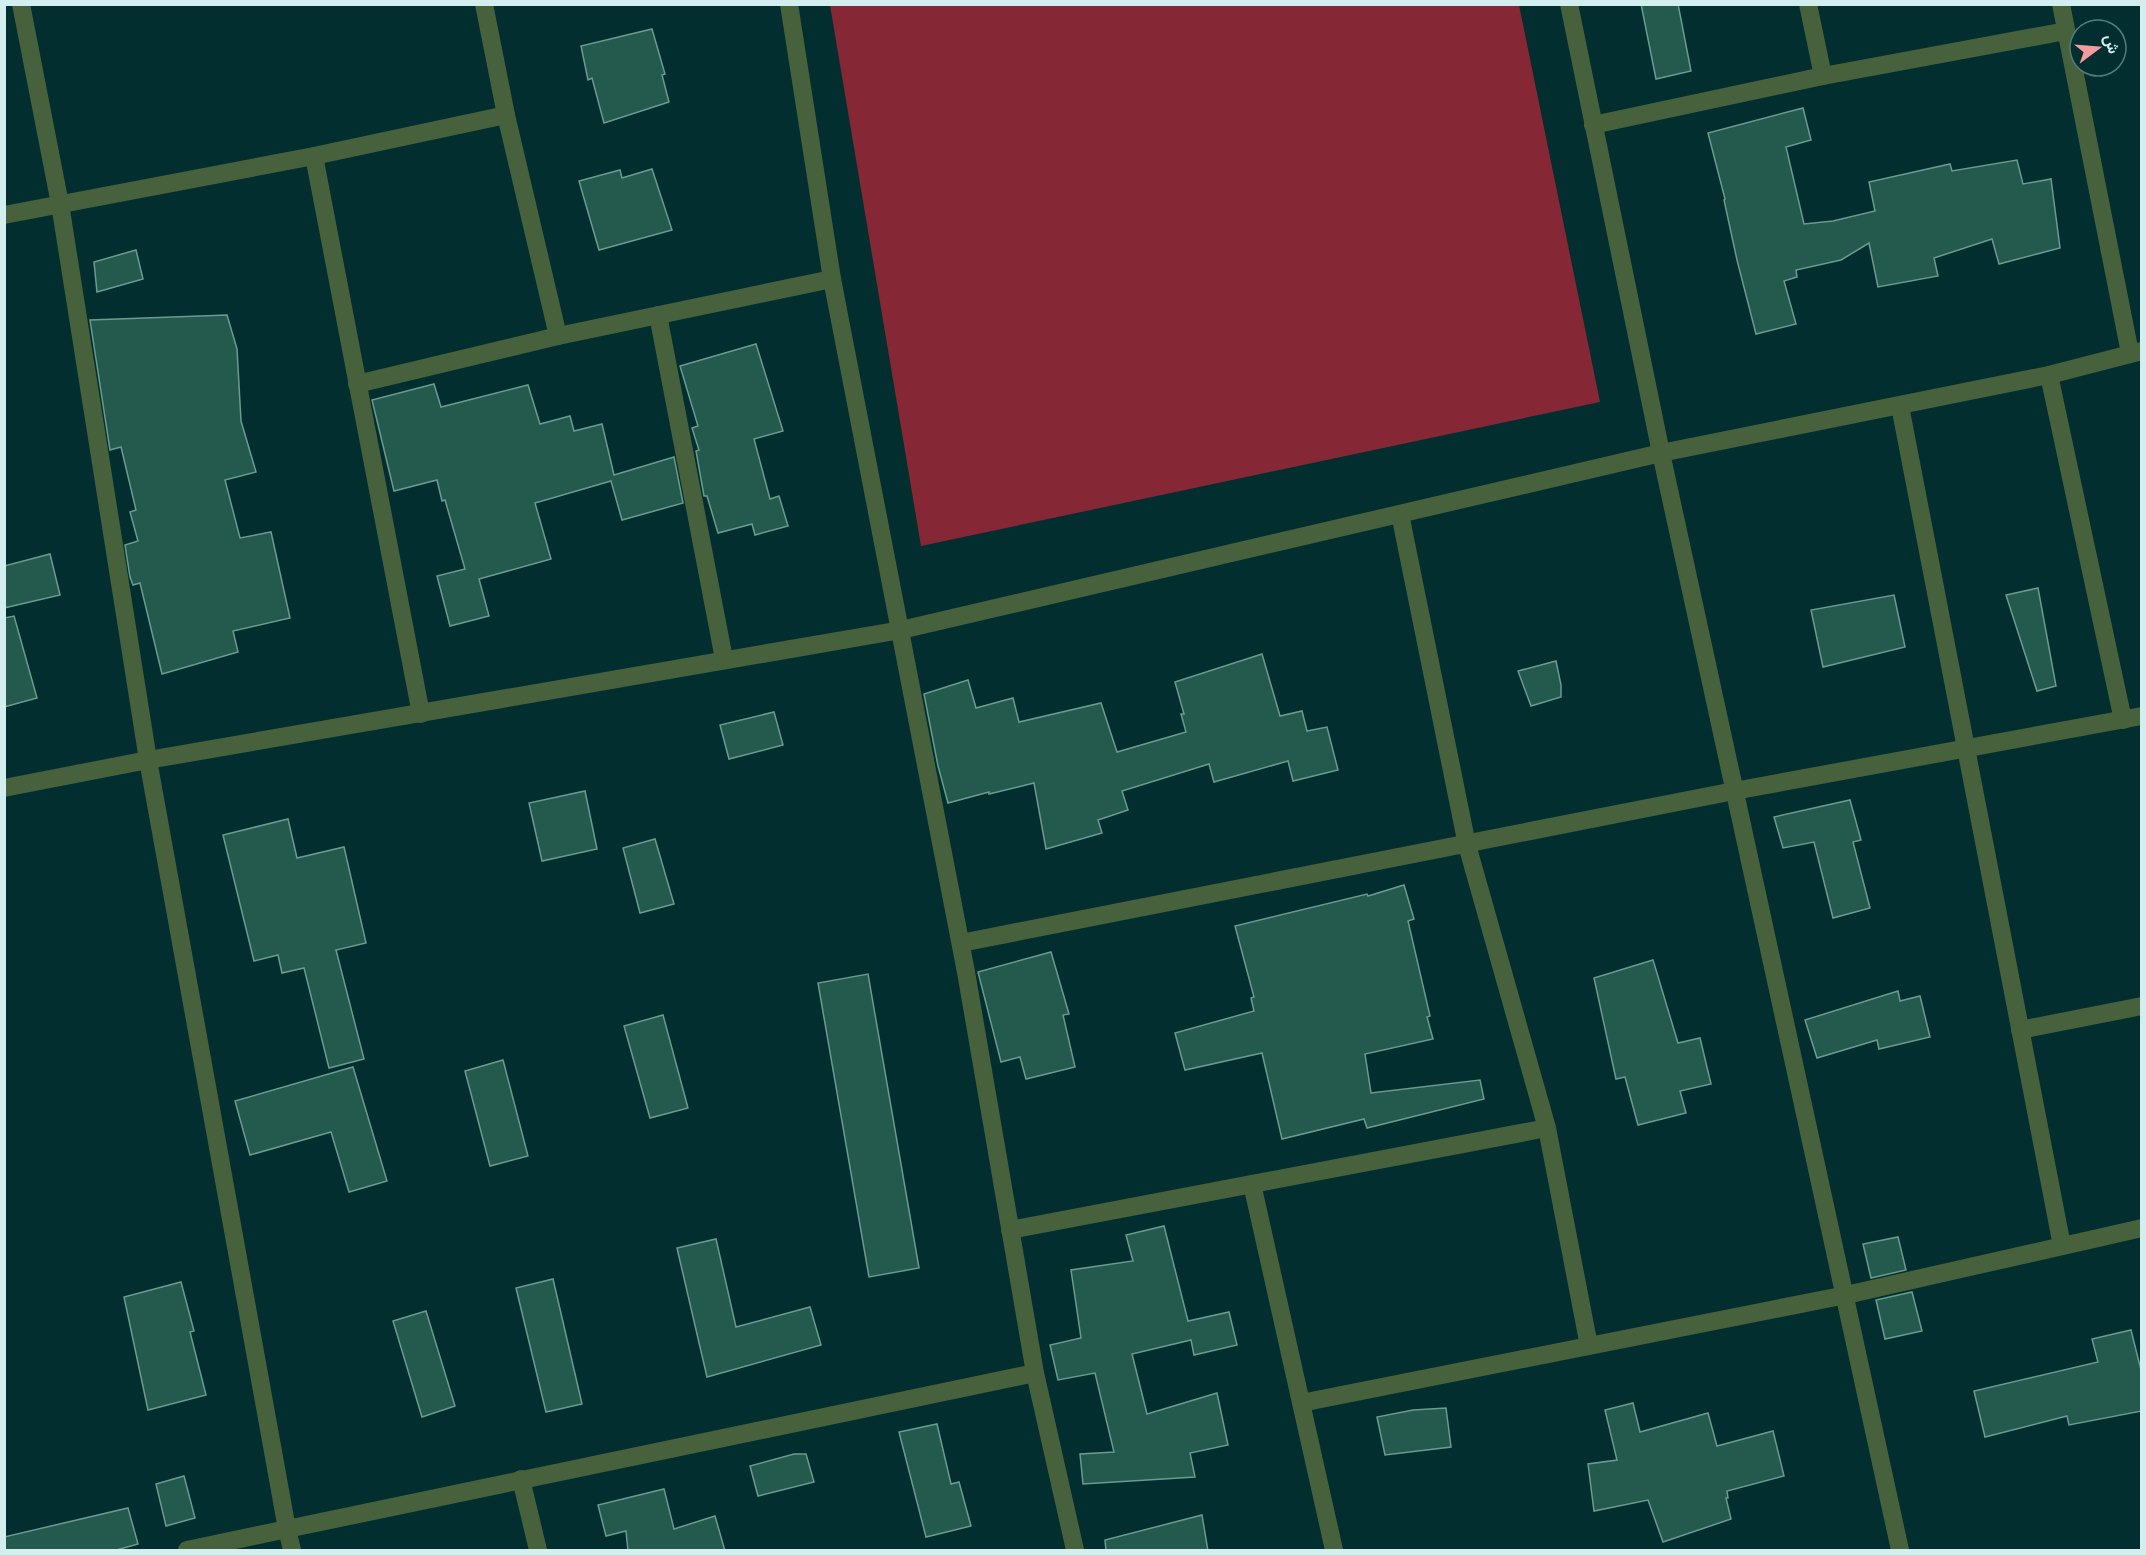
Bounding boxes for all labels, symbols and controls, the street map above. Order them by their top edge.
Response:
north arrow [2068,18,2128,78]
text: ش [2100,32,2125,56]

